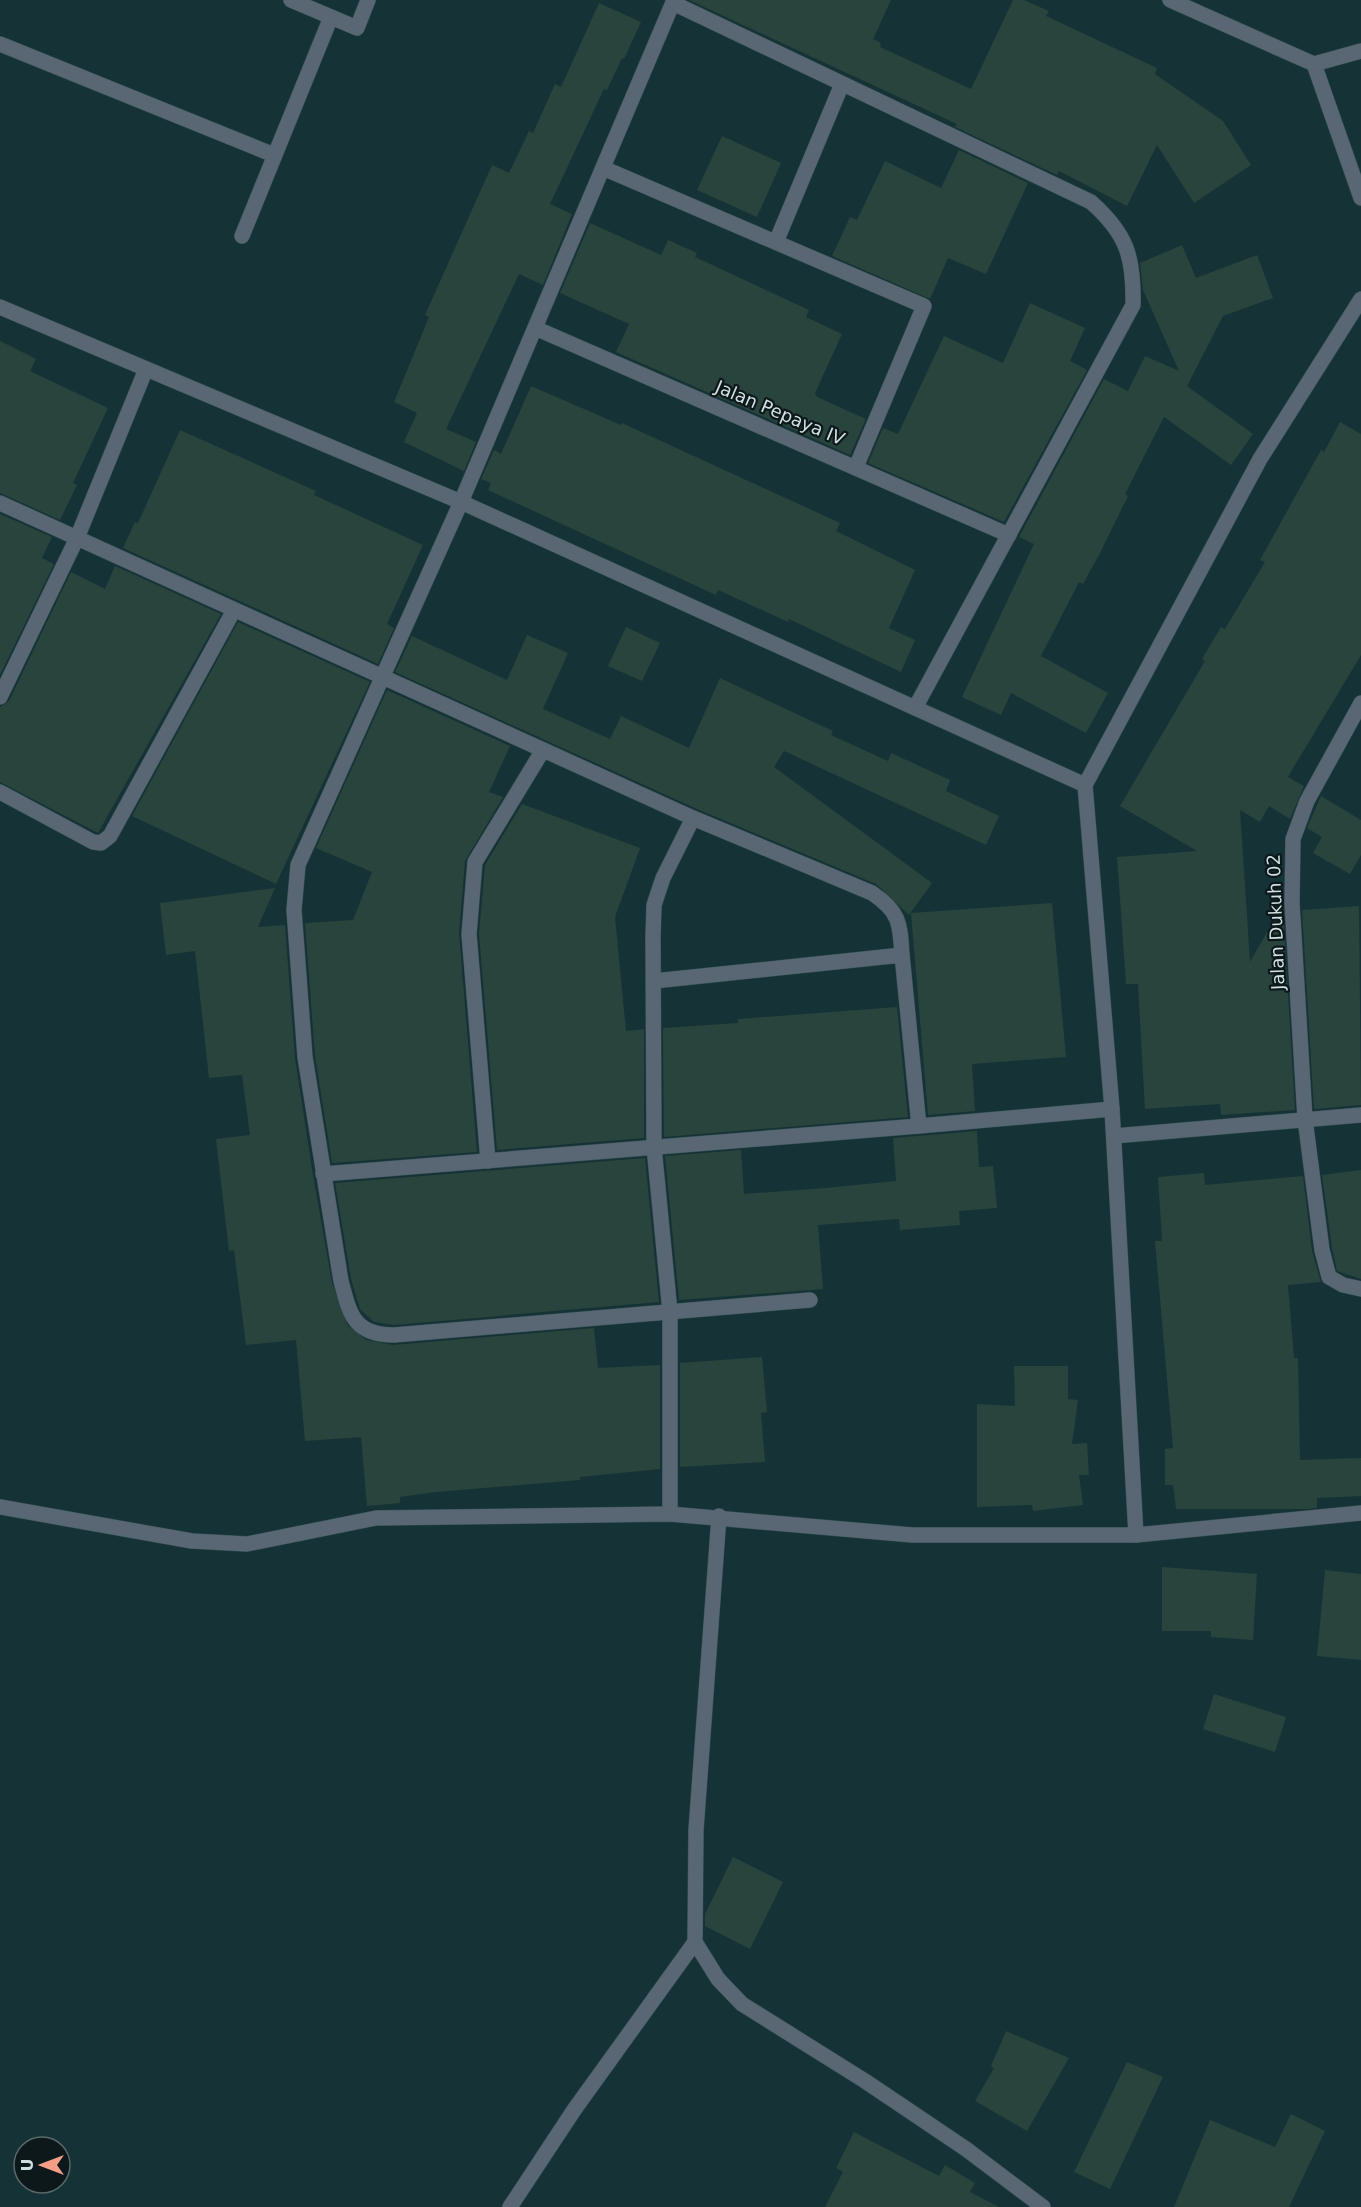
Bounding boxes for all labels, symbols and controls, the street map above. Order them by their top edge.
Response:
street label: Jalan Pepaya IV [712,375,849,449]
street label: Jalan Dukuh 02 [1263,854,1288,991]
north arrow [12,2135,72,2195]
text: U [18,2159,37,2172]

